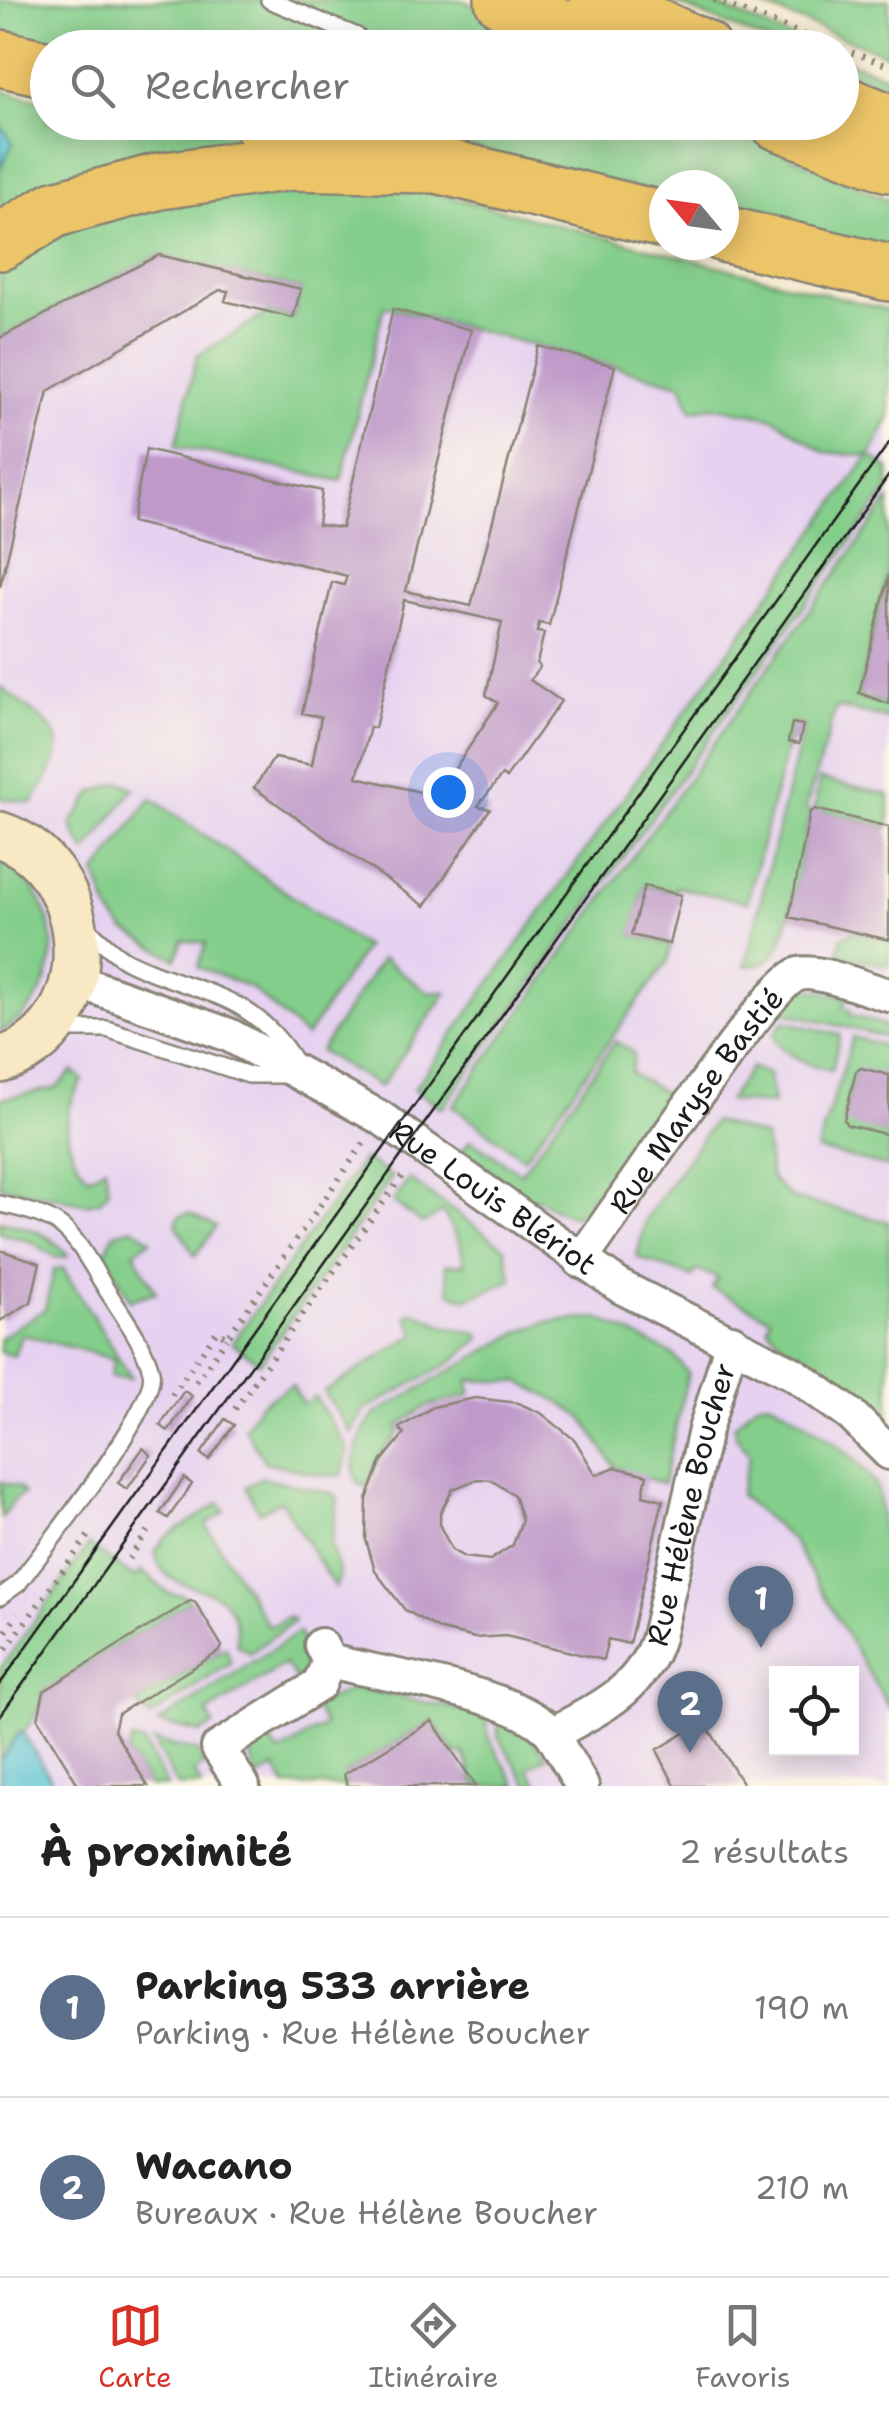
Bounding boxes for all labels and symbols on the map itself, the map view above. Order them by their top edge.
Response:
north arrow [649,170,739,260]
your location [423,767,474,818]
street label: Rue Maryse Bastié [599,978,792,1222]
street label: Rue Louis Blériot [382,1110,605,1284]
street label: Rue Hélène Boucher [636,1358,745,1650]
pin: 1 [728,1566,794,1648]
pin: 2 [658,1670,722,1753]

